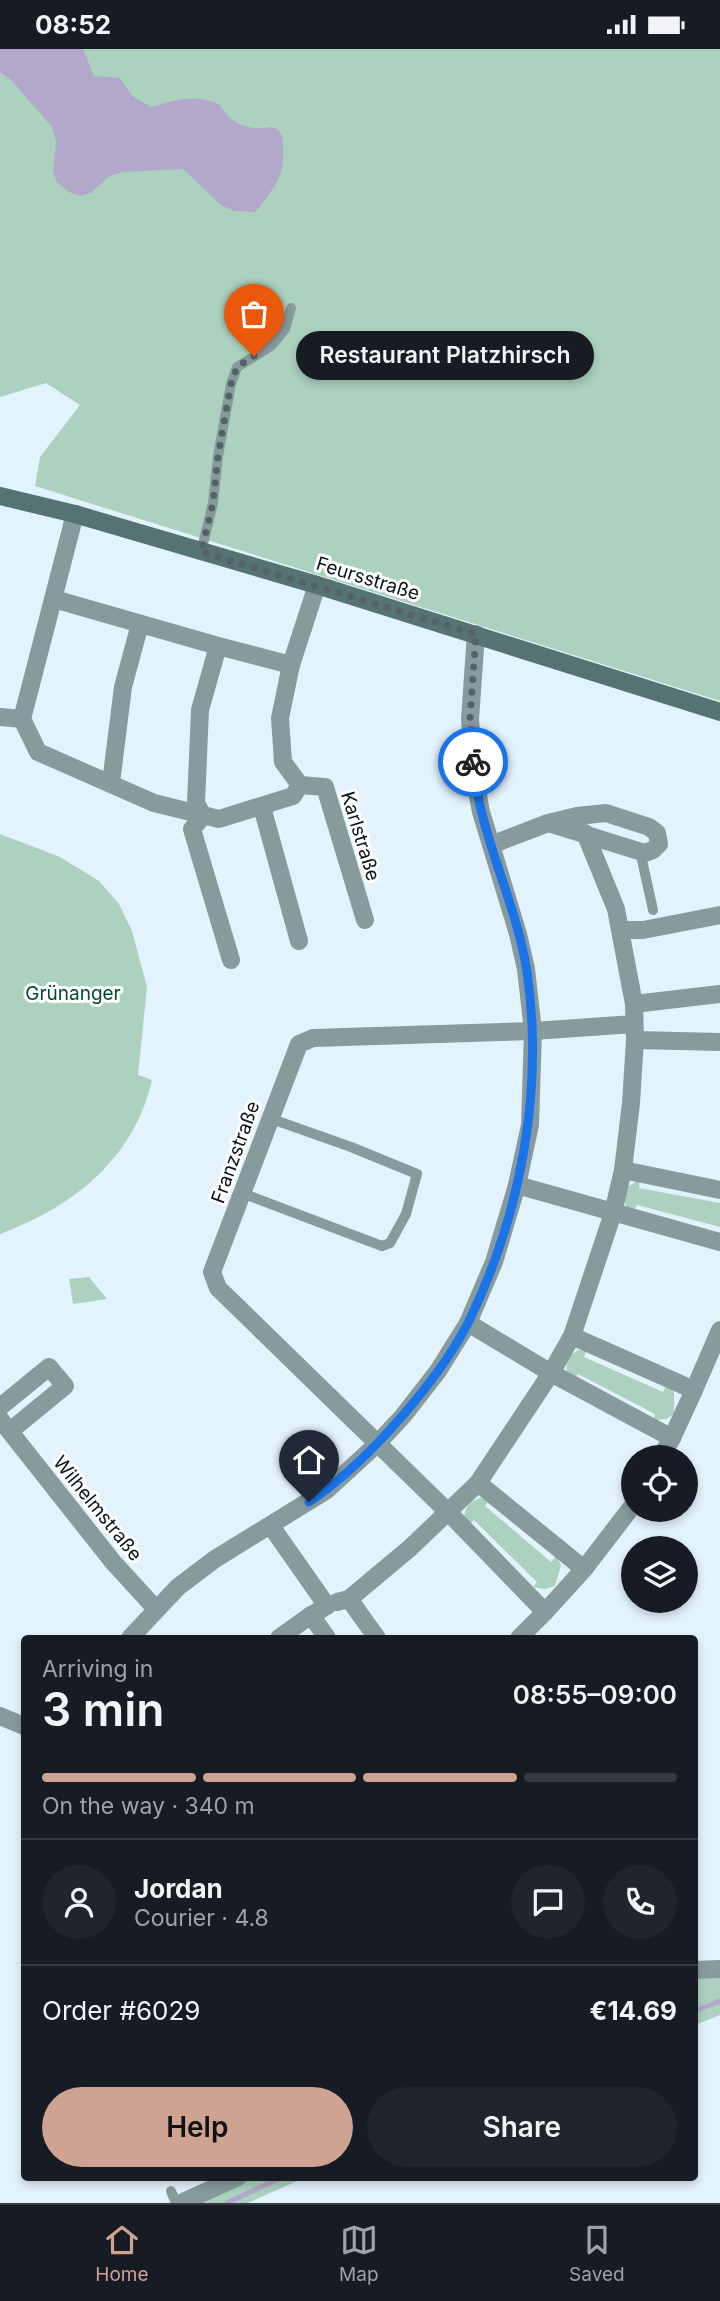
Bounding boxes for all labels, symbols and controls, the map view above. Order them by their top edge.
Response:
text: 08:52 [35,9,111,40]
pin [224,284,284,356]
icon: bag [235,295,273,333]
callout: Restaurant Platzhirsch [296,331,594,381]
text: Restaurant Platzhirsch [319,341,571,369]
street label: Feursstraße [313,552,422,605]
courier [438,727,508,797]
icon: bike [454,743,492,781]
street label: Karlstraße [336,789,385,884]
park label: Grünanger [25,982,121,1005]
street label: Franzstraße [206,1098,265,1206]
pin [279,1430,339,1502]
icon: home [290,1441,328,1479]
map controls [621,1445,698,1613]
button: locate [621,1445,698,1522]
street label: Wilhelmstraße [48,1451,147,1565]
button: layers [621,1536,698,1613]
text: Arriving in [42,1655,153,1683]
text: 08:55–09:00 [513,1679,677,1710]
text: 3 min [42,1681,164,1737]
text: On the way · 340 m [42,1792,255,1820]
button: person [42,1865,116,1939]
button: chat [511,1865,585,1939]
button: phone [603,1865,677,1939]
text: Jordan [134,1873,223,1904]
text: Courier · 4.8 [134,1904,269,1932]
text: Order #6029 [42,1995,200,2026]
text: €14.69 [590,1995,677,2026]
button: Help [42,2087,353,2167]
button: Share [367,2087,677,2167]
tab: Home [95,2221,149,2286]
tab: Map [339,2221,379,2286]
tab: Saved [569,2221,625,2286]

